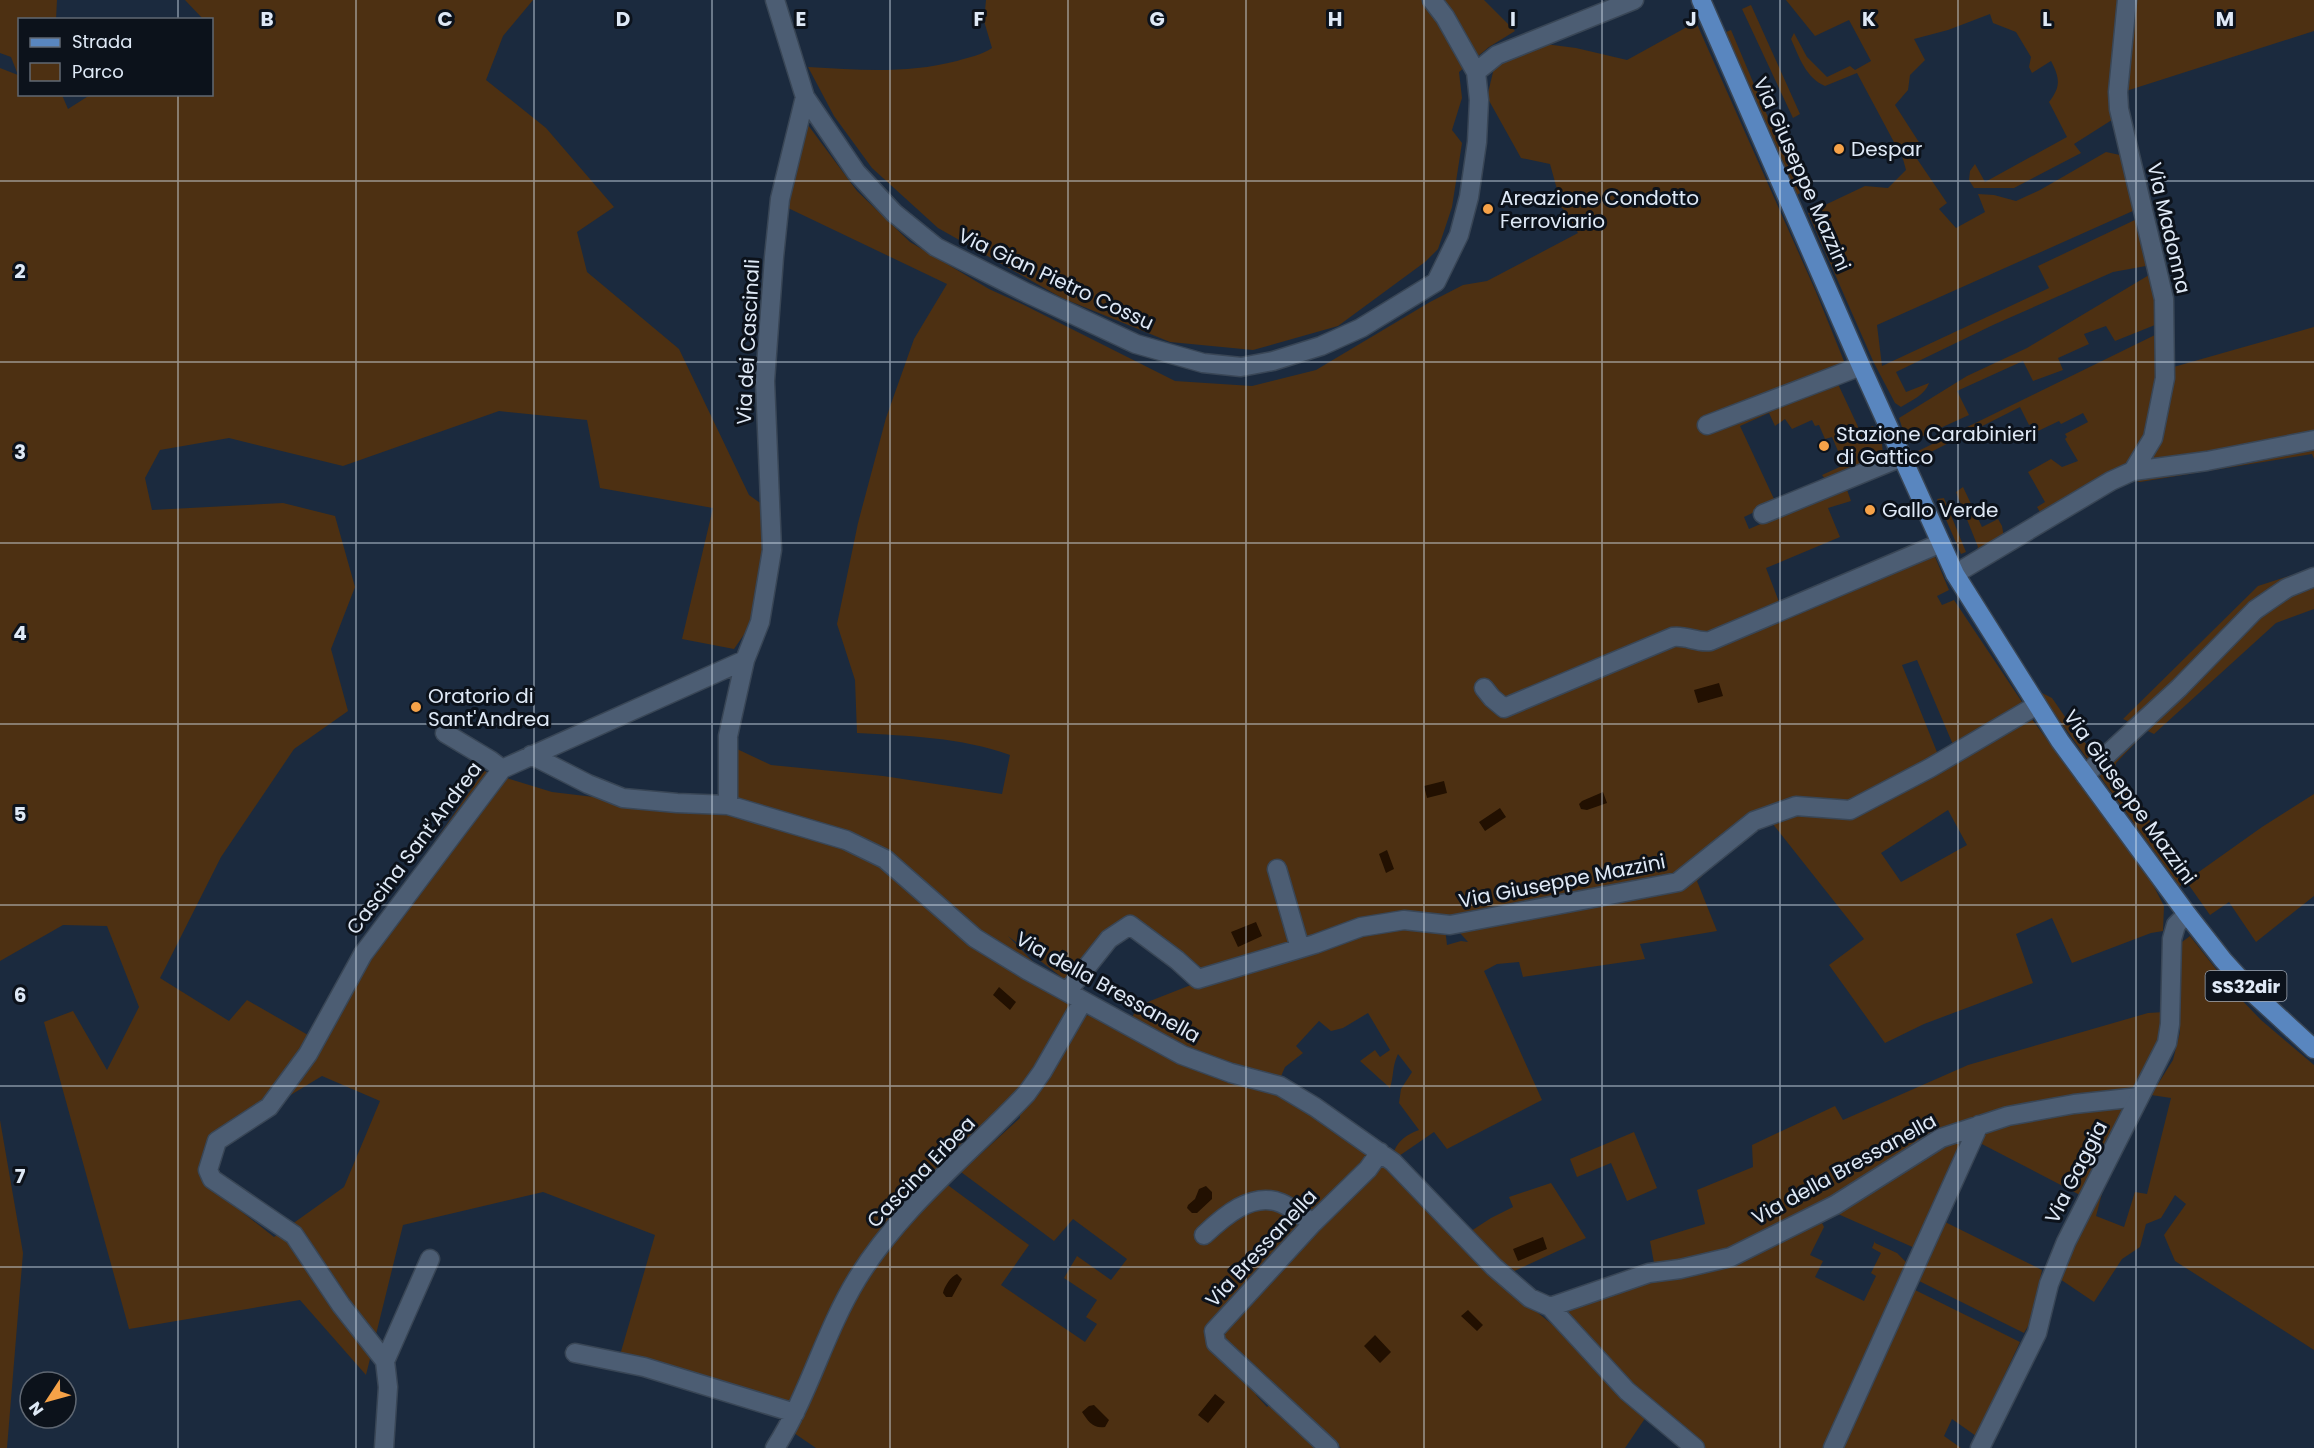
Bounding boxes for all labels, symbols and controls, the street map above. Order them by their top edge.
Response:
text: B [260,5,274,33]
text: C [437,5,453,33]
text: D [616,5,630,33]
text: E [796,5,806,33]
text: F [974,5,985,33]
text: G [1149,5,1165,33]
text: H [1328,5,1342,33]
text: I [1510,5,1516,33]
text: J [1685,5,1697,33]
text: K [1862,5,1876,33]
text: L [2042,5,2052,33]
text: M [2216,5,2234,33]
legend [18,18,213,96]
text: Strada [72,29,132,54]
text: Parco [72,59,124,84]
street label: Via Giuseppe Mazzini [1747,72,1857,276]
place label: Despar [1851,135,1922,163]
marker: Despar [1832,142,1846,156]
street label: Via Madonna [2140,160,2198,296]
place label: Areazione Condotto Ferroviario [1500,184,1699,235]
marker: Areazione Condotto Ferroviario [1481,202,1495,216]
street label: Via Gian Pietro Cossu [953,221,1159,337]
text: 2 [14,257,26,285]
street label: Via dei Cascinali [730,258,766,426]
place label: Stazione Carabinieri di Gattico [1836,420,2037,471]
text: 3 [14,438,26,466]
marker: Stazione Carabinieri di Gattico [1817,439,1831,453]
place label: Gallo Verde [1882,496,1998,524]
marker: Gallo Verde [1863,503,1877,517]
text: 4 [13,619,27,647]
place label: Oratorio di Sant'Andrea [428,682,550,733]
marker: Oratorio di Sant'Andrea [409,700,423,714]
street label: Via Giuseppe Mazzini [2057,704,2203,890]
street label: Cascina Sant'Andrea [340,756,488,940]
text: 5 [14,800,27,828]
street label: Via Giuseppe Mazzini [1456,847,1668,915]
street label: Via della Bressanella [1011,925,1205,1049]
road number: SS32dir [2206,971,2286,1001]
text: 6 [14,981,26,1009]
street label: Via della Bressanella [1747,1107,1941,1231]
street label: Cascina Erbea [860,1110,982,1234]
street label: Via Gaggia [2038,1116,2114,1228]
text: 7 [15,1162,26,1190]
street label: Via Bressanella [1199,1183,1323,1313]
north arrow [18,1370,78,1430]
text: N [23,1397,49,1420]

